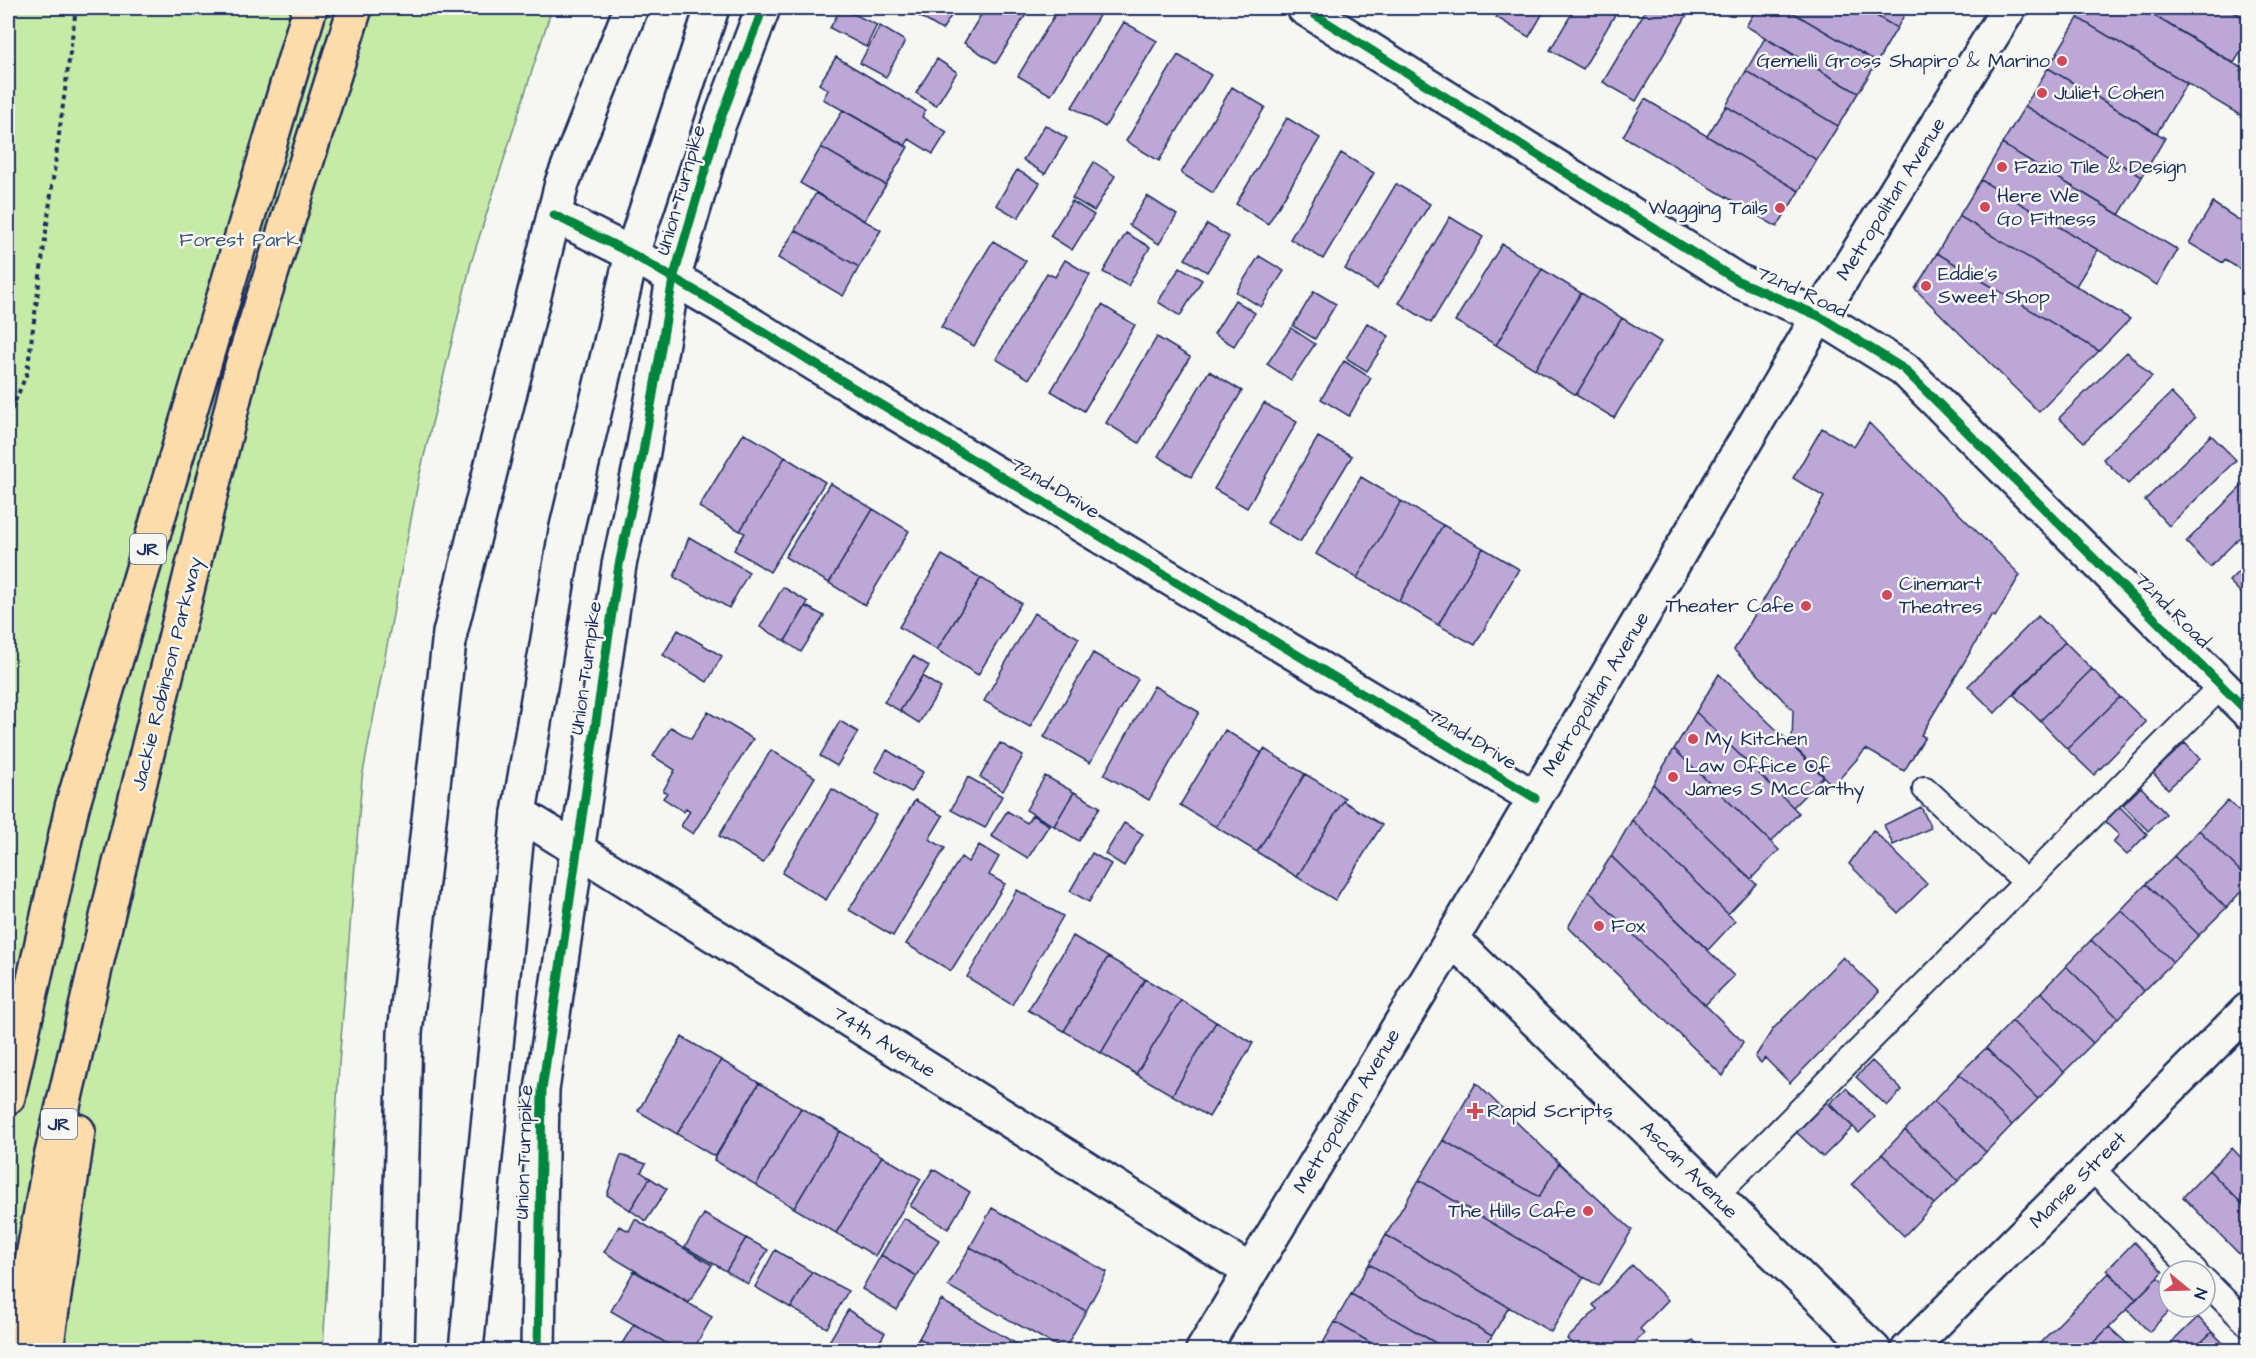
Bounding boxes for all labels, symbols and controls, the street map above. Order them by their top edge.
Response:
place label: Gemelli Gross Shapiro & Marino [1757,47,2050,75]
marker: Gemelli Gross Shapiro & Marino [2055,54,2069,68]
place label: Juliet Cohen [2054,79,2164,107]
marker: Juliet Cohen [2035,86,2049,100]
street label: Metropolitan Avenue [1829,112,1953,286]
street label: Union Turnpike [649,121,713,258]
place label: Fazio Tile & Design [2014,153,2186,182]
marker: Fazio Tile & Design [1995,160,2009,174]
place label: Here We Go Fitness [1997,182,2096,233]
place label: Wagging Tails [1648,194,1768,223]
marker: Here We Go Fitness [1978,200,1992,214]
marker: Wagging Tails [1773,201,1787,215]
park label: Forest Park [179,226,299,254]
street label: 72nd Road [1752,259,1852,325]
place label: Eddie's Sweet Shop [1938,260,2050,311]
marker: Eddie's Sweet Shop [1919,279,1933,293]
street label: 72nd Drive [1005,450,1105,526]
road number: JR [130,534,166,564]
street label: Jackie Robinson Parkway [124,554,211,794]
street label: 72nd Road [2127,565,2217,655]
place label: Cinemart Theatres [1899,570,1982,621]
marker: Cinemart Theatres [1880,588,1894,602]
place label: Theater Cafe [1666,592,1794,620]
street label: Union Turnpike [563,599,609,737]
marker: Theater Cafe [1799,599,1813,613]
street label: Metropolitan Avenue [1536,606,1656,782]
street label: 72nd Drive [1422,701,1522,777]
place label: My Kitchen [1705,725,1807,754]
marker: My Kitchen [1686,732,1700,746]
place label: Law Office Of James S McCarthy [1685,752,1865,804]
marker: Law Office Of James S McCarthy [1666,770,1680,784]
place label: Fox [1611,912,1646,940]
marker: Fox [1592,919,1606,933]
street label: 74th Avenue [827,999,941,1085]
street label: Metropolitan Avenue [1287,1023,1407,1199]
street label: Union Turnpike [508,1084,540,1220]
place label: Rapid Scripts [1487,1097,1613,1125]
marker: Rapid Scripts [1468,1104,1482,1118]
road number: JR [41,1109,77,1139]
street label: Ascan Avenue [1634,1115,1745,1226]
street label: Manse Street [2023,1125,2133,1235]
place label: The Hills Cafe [1448,1197,1576,1225]
marker: The Hills Cafe [1581,1204,1595,1218]
north arrow [2157,1259,2217,1319]
text: N [2188,1285,2212,1302]

